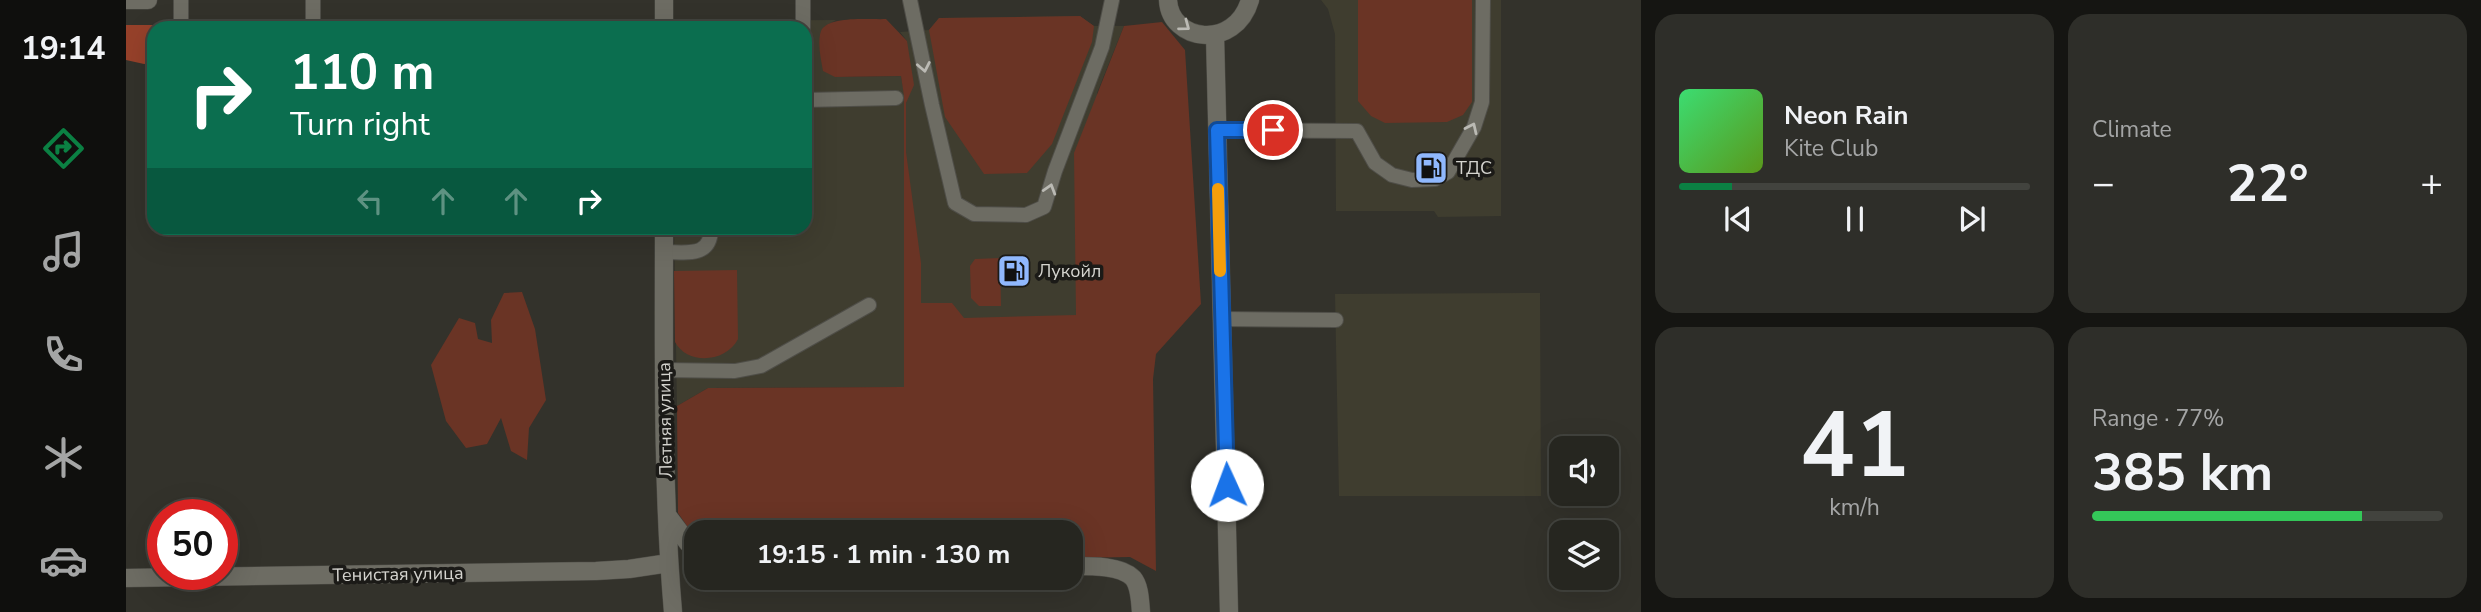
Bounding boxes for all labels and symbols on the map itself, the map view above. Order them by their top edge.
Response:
one-way arrow [1177,18,1190,30]
one-way arrow [915,61,930,73]
pin [1243,100,1303,160]
one-way arrow [1464,123,1478,135]
fuel station icon: ТДС [1412,149,1450,187]
place label: ТДС [1456,156,1492,180]
one-way arrow [1041,183,1056,195]
fuel station icon: Лукойл [995,252,1033,290]
place label: Лукойл [1038,259,1101,283]
street label: Летняя улица [652,362,678,478]
position arrow [1190,448,1264,522]
speed limit sign: 50 [147,499,238,590]
street label: Тенистая улица [332,561,464,587]

